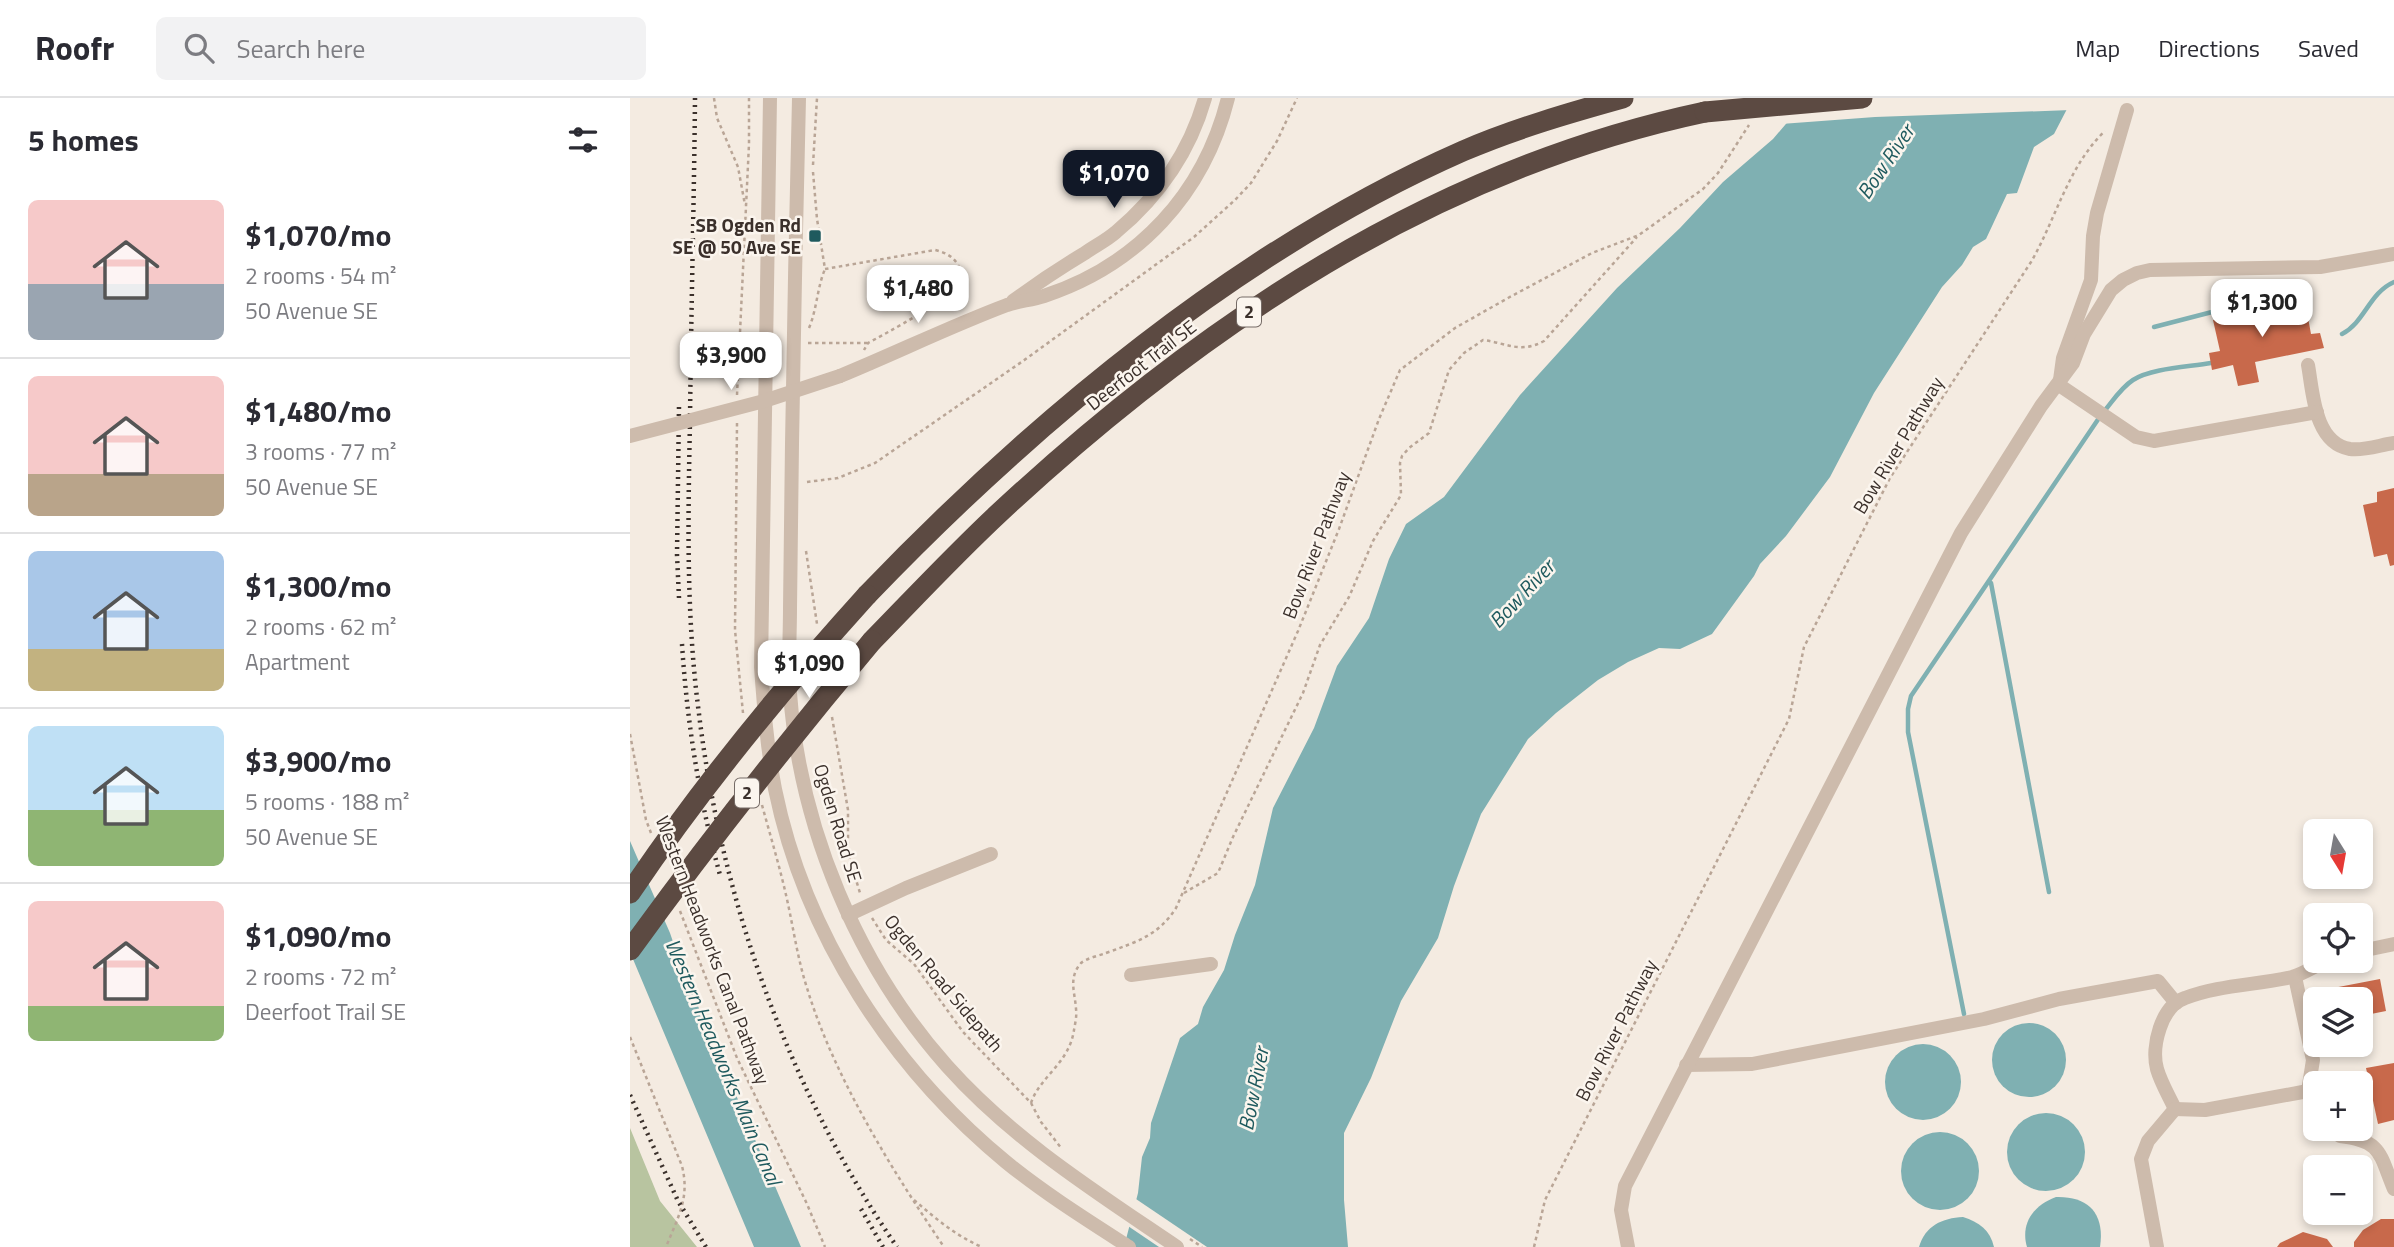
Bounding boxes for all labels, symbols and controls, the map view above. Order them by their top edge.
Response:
search box [156,17,646,80]
text: Roofr [35,23,114,73]
icon: search [180,29,218,67]
text: Search here [236,29,365,68]
text: Map [2075,30,2120,66]
text: Directions [2158,30,2260,66]
text: Saved [2298,30,2359,66]
water label: Bow River [1848,116,1923,205]
text: 5 homes [28,117,139,163]
icon: filters [564,121,602,159]
pin: $1,070 [1057,150,1171,210]
text: $1,070 [1079,155,1149,190]
place label: SB Ogden Rd SE @ 50 Ave SE [673,210,801,261]
text: $1,070/mo [245,212,391,258]
icon: home [84,228,168,312]
marker: SB Ogden Rd SE @ 50 Ave SE [807,228,823,244]
text: 2 rooms · 54 m² [245,258,396,293]
pin: $1,480 [861,266,975,325]
text: $1,480 [883,270,953,305]
pin: $1,300 [2205,280,2319,339]
text: $1,300 [2227,284,2297,319]
text: 50 Avenue SE [245,293,378,328]
road number: 2 [1237,298,1261,327]
street label: Deerfoot Trail SE [1079,312,1202,417]
pin: $3,900 [674,332,788,392]
text: $3,900 [696,337,766,372]
street label: Bow River Pathway [1845,370,1950,519]
text: $1,480/mo [245,388,391,434]
icon: home [84,404,168,488]
text: 3 rooms · 77 m² [245,434,396,469]
street label: Bow River Pathway [1274,467,1357,623]
text: 50 Avenue SE [245,469,378,504]
water label: Bow River [1481,550,1563,635]
text: $1,300/mo [245,563,391,609]
icon: home [84,579,168,663]
text: 2 rooms · 62 m² [245,609,396,644]
pin: $1,090 [752,640,866,700]
text: Apartment [245,644,350,679]
text: $1,090 [774,645,844,680]
text: $3,900/mo [245,738,391,784]
icon: home [84,754,168,838]
street label: Ogden Road SE [807,760,870,886]
road number: 2 [735,778,759,808]
text: 5 rooms · 188 m² [245,784,409,819]
street label: Western Headworks Canal Pathway [649,811,778,1088]
text: 50 Avenue SE [245,819,378,854]
north arrow [2303,819,2373,889]
map controls [2303,819,2373,1225]
button: locate [2303,903,2373,973]
street label: Ogden Road Sidepath [878,907,1011,1058]
text: $1,090/mo [245,913,391,959]
icon: home [84,929,168,1013]
water label: Western Headworks Main Canal [657,933,791,1192]
street label: Bow River Pathway [1567,954,1664,1106]
text: 2 rooms · 72 m² [245,959,396,994]
button: layers [2303,987,2373,1057]
text: Deerfoot Trail SE [245,994,406,1029]
water label: Bow River [1229,1042,1277,1133]
button: + [2303,1071,2373,1141]
button: − [2303,1155,2373,1225]

